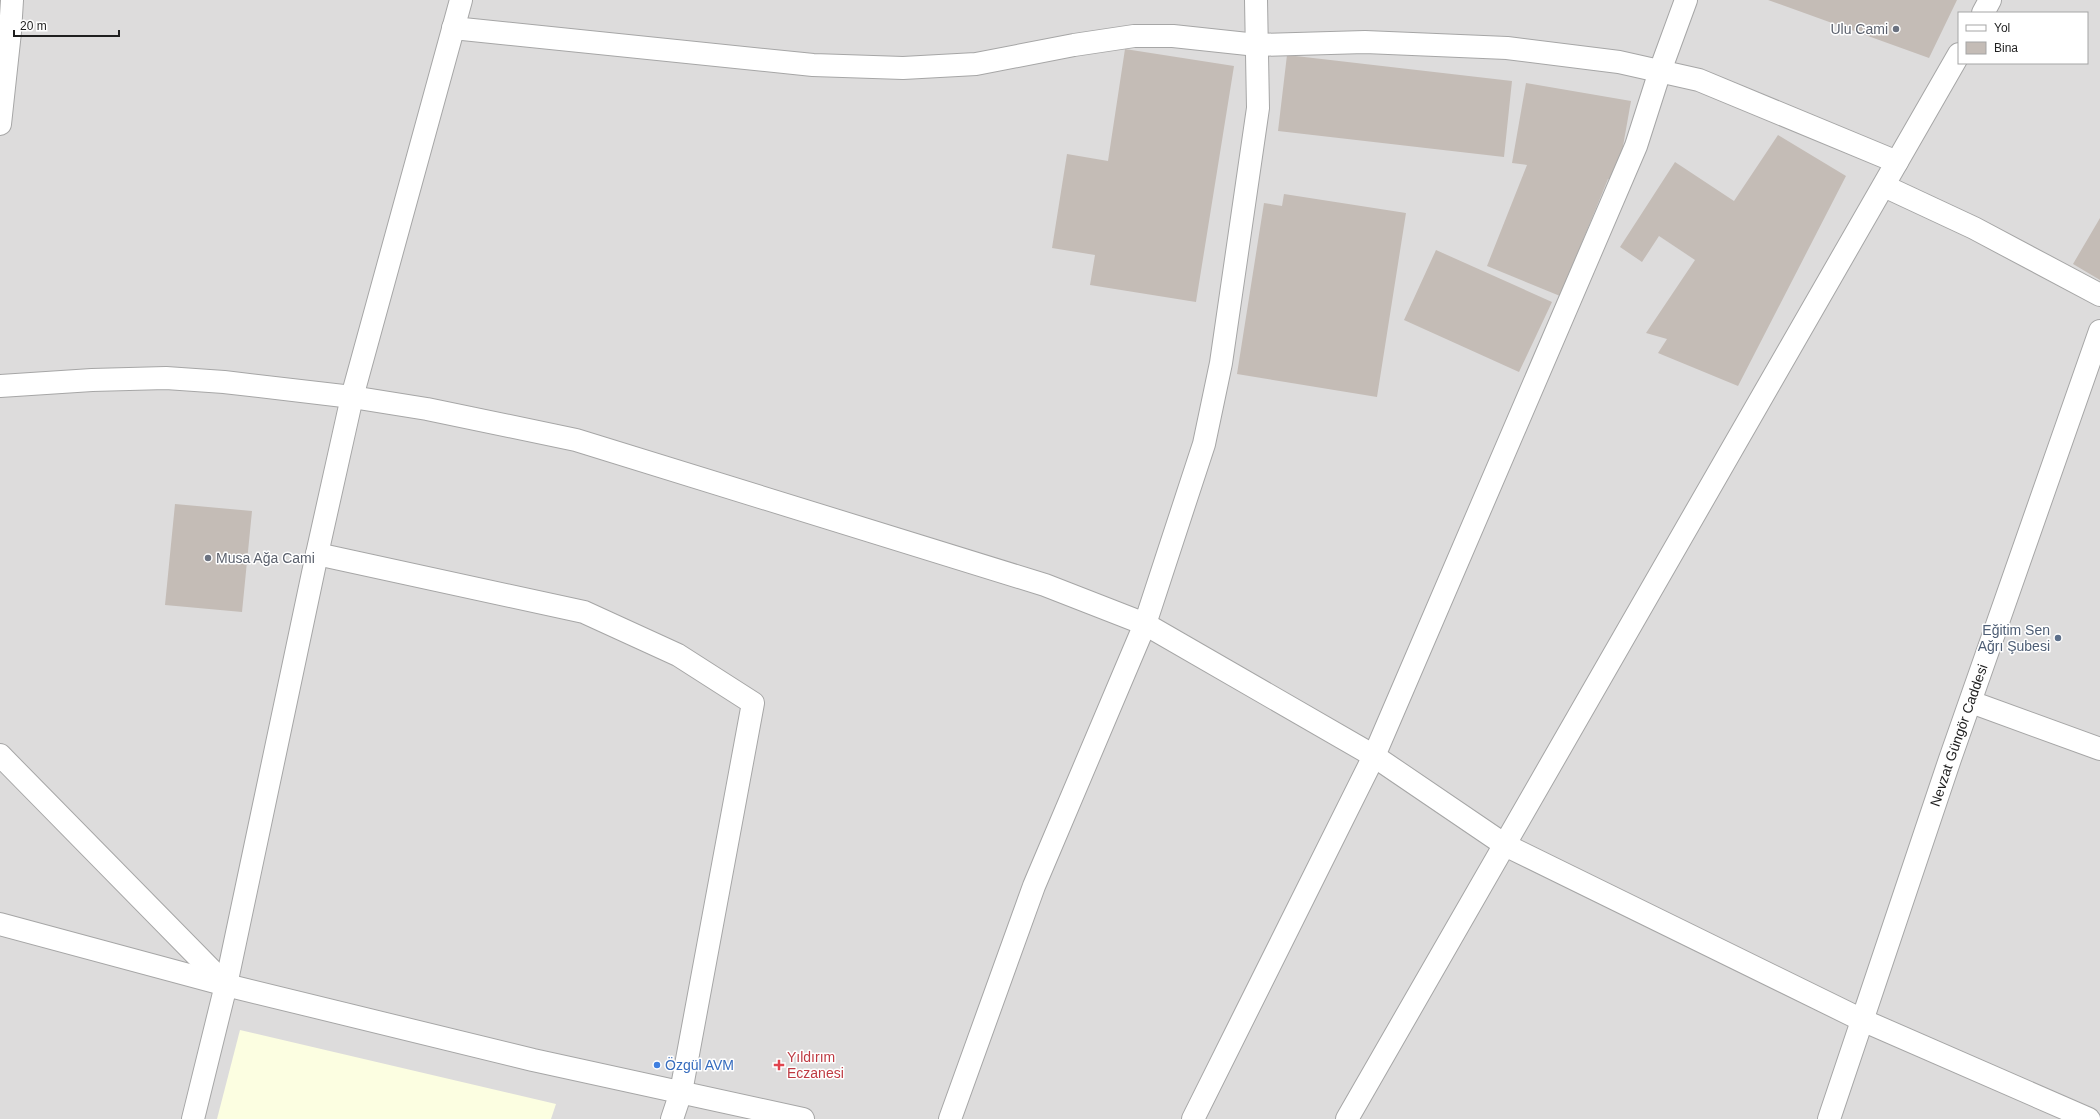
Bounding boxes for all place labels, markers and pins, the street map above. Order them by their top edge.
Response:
place label: Ulu Cami [1830,21,1888,37]
marker: Ulu Cami [1891,24,1901,34]
place label: Musa Ağa Cami [216,550,315,566]
marker: Musa Ağa Cami [203,553,213,563]
place label: Eğitim Sen Ağrı Şubesi [1978,622,2050,654]
marker: Eğitim Sen Ağrı Şubesi [2053,633,2063,643]
place label: Yıldırım Eczanesi [787,1049,844,1081]
place label: Özgül AVM [665,1056,734,1073]
marker: Özgül AVM [652,1060,662,1070]
marker: Yıldırım Eczanesi [774,1060,784,1070]

